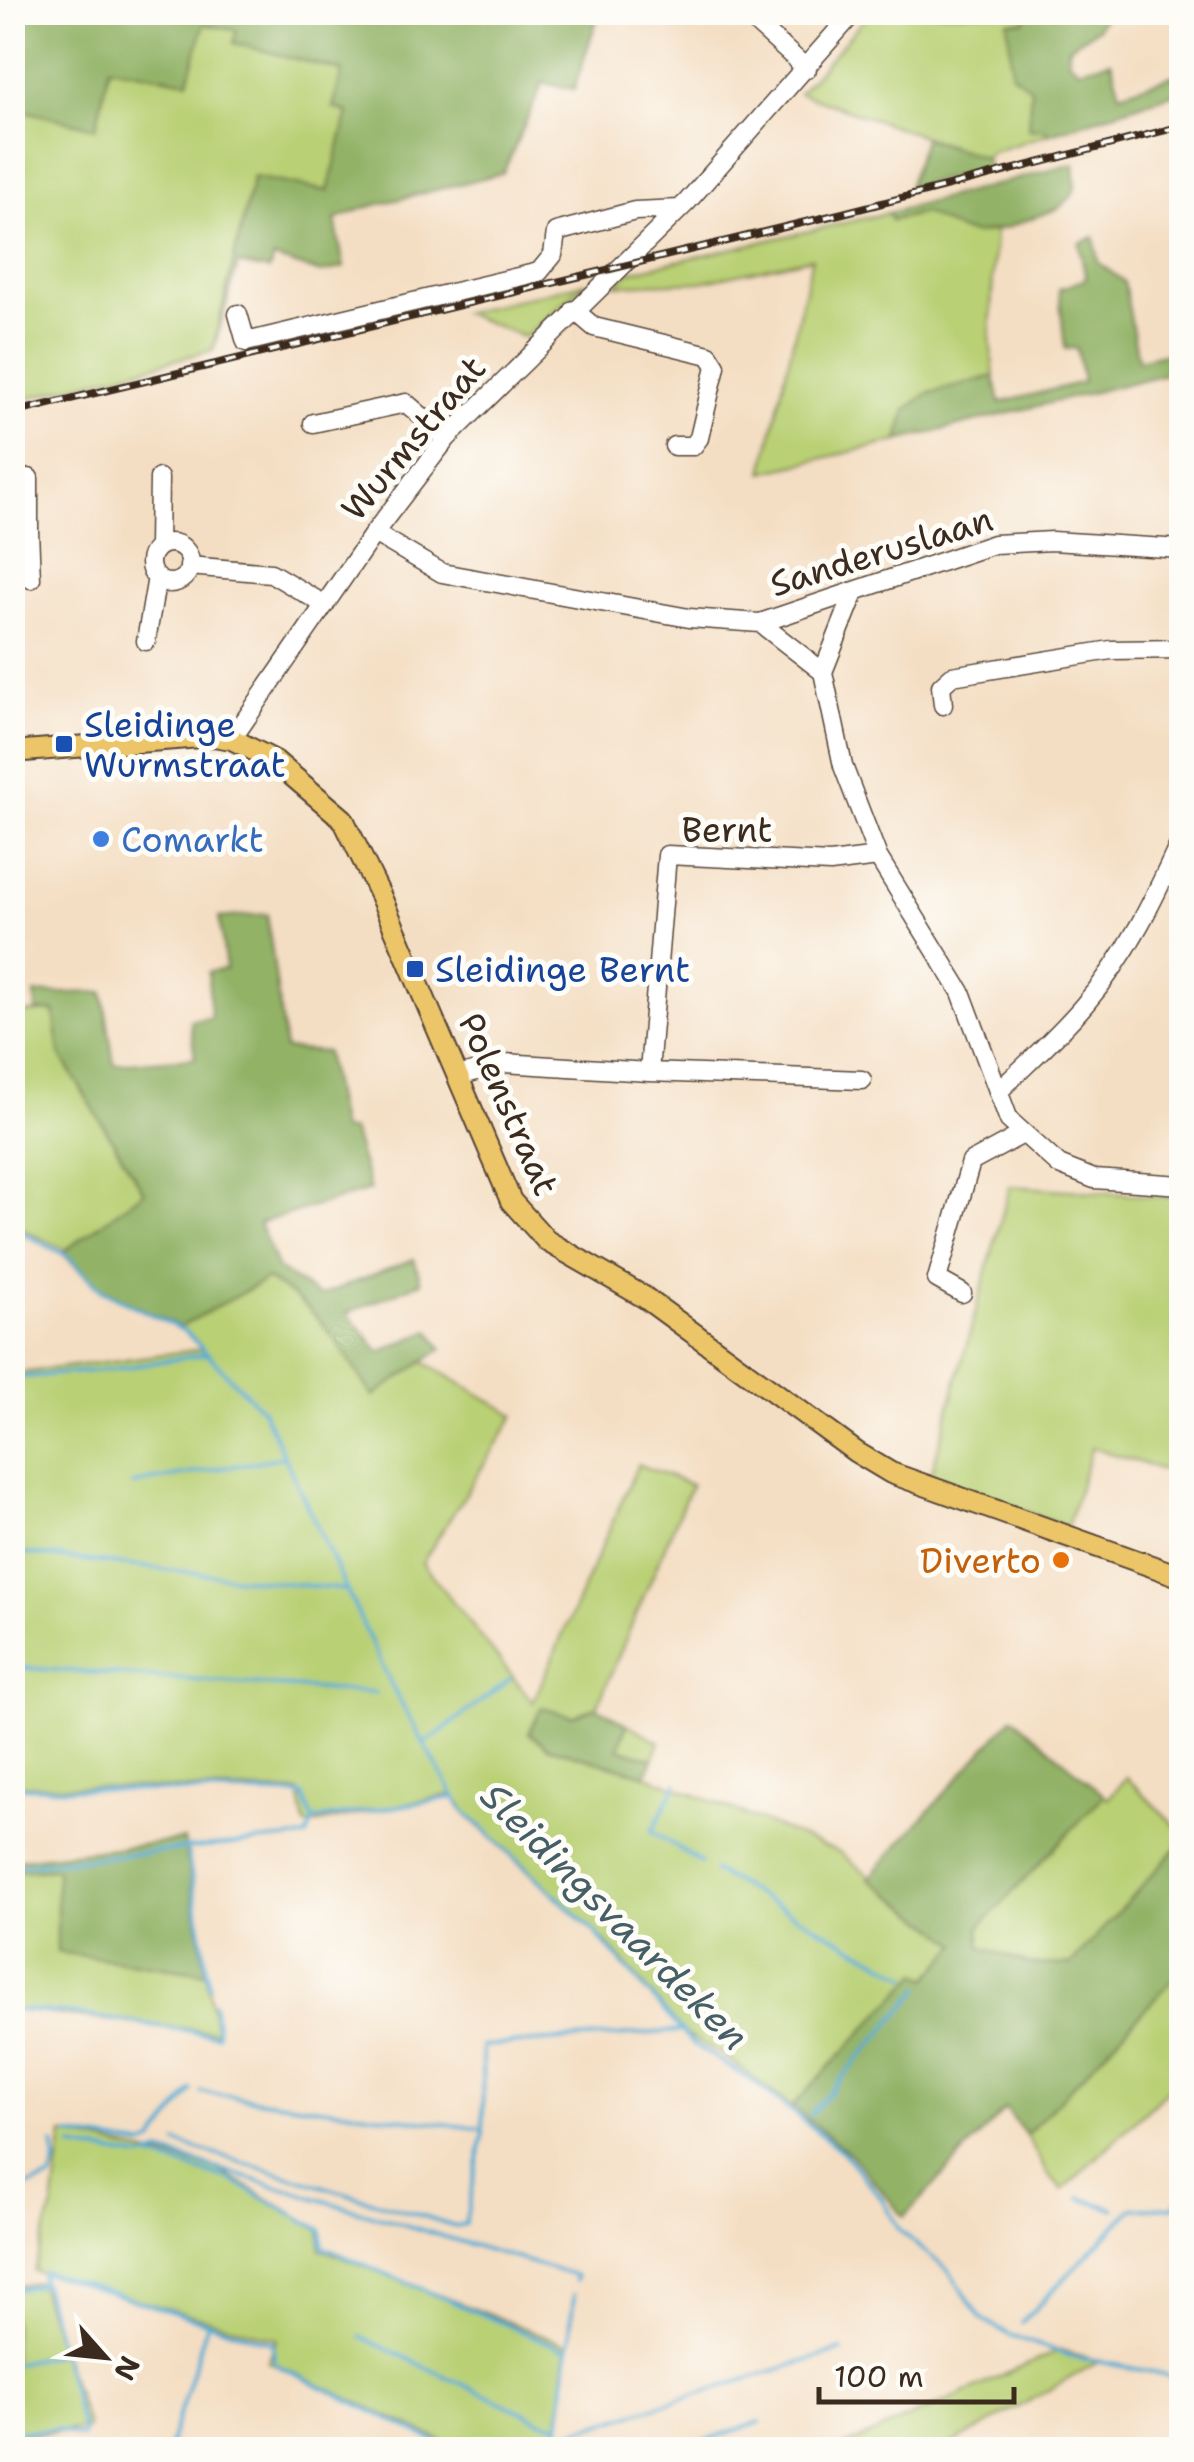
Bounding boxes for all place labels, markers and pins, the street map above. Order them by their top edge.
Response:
place label: Sleidinge Wurmstraat [84,701,286,788]
marker: Sleidinge Wurmstraat [53,733,75,755]
place label: Comarkt [121,816,264,863]
marker: Comarkt [90,828,112,850]
place label: Sleidinge Bernt [435,946,690,993]
marker: Sleidinge Bernt [404,958,426,980]
place label: Diverto [920,1537,1041,1584]
marker: Diverto [1050,1549,1072,1571]

